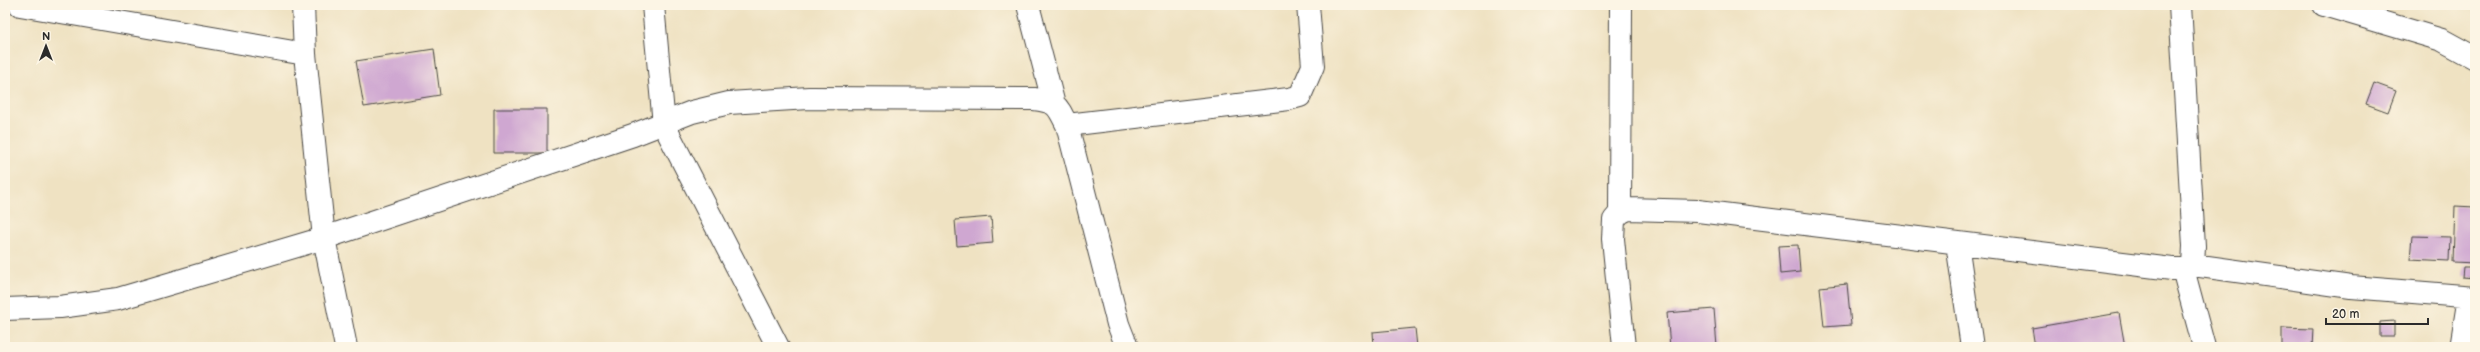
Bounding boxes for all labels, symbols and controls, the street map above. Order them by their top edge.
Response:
north arrow [26,26,66,66]
text: N [42,30,50,43]
scale bar [2326,300,2428,326]
text: 20 m [2332,307,2359,322]

